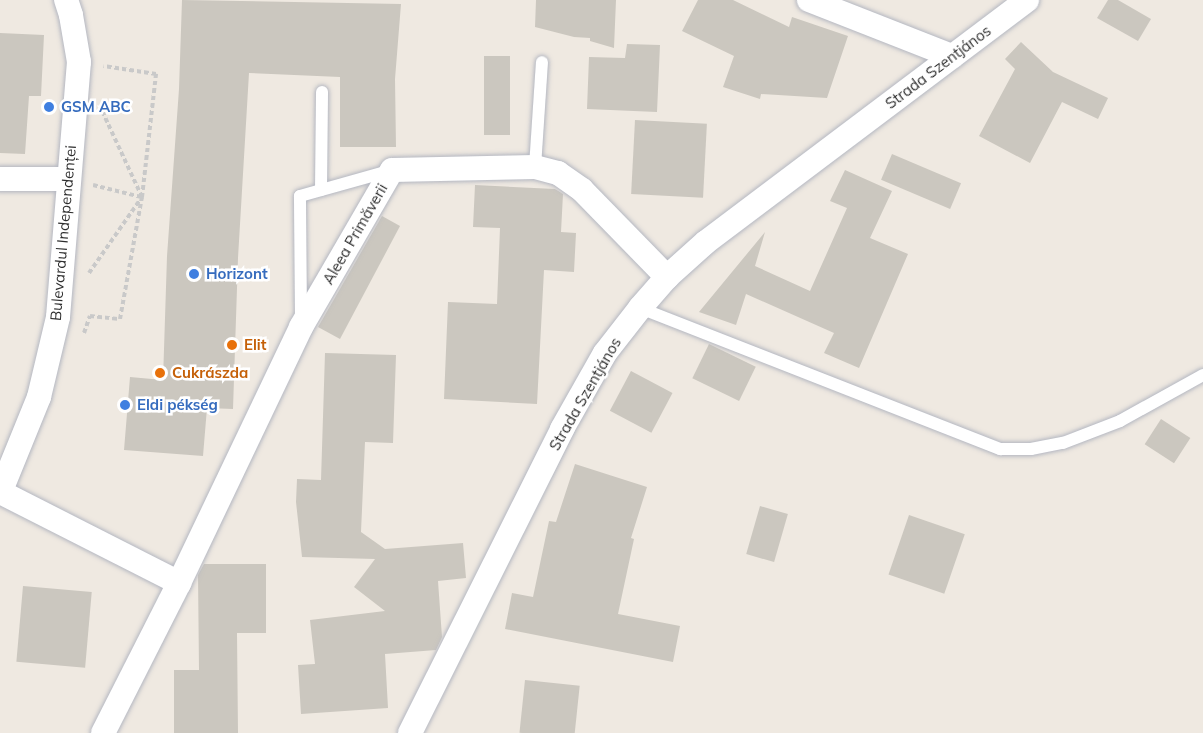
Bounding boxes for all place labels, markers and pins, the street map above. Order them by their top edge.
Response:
place label: GSM ABC [61,98,131,116]
marker: GSM ABC [42,100,56,114]
place label: Horizont [206,265,268,283]
marker: Horizont [187,267,201,281]
place label: Elit [244,336,266,354]
marker: Elit [225,338,239,352]
place label: Cukrászda [172,364,248,382]
marker: Cukrászda [153,366,167,380]
place label: Eldi pékség [137,396,218,414]
marker: Eldi pékség [118,398,132,412]

